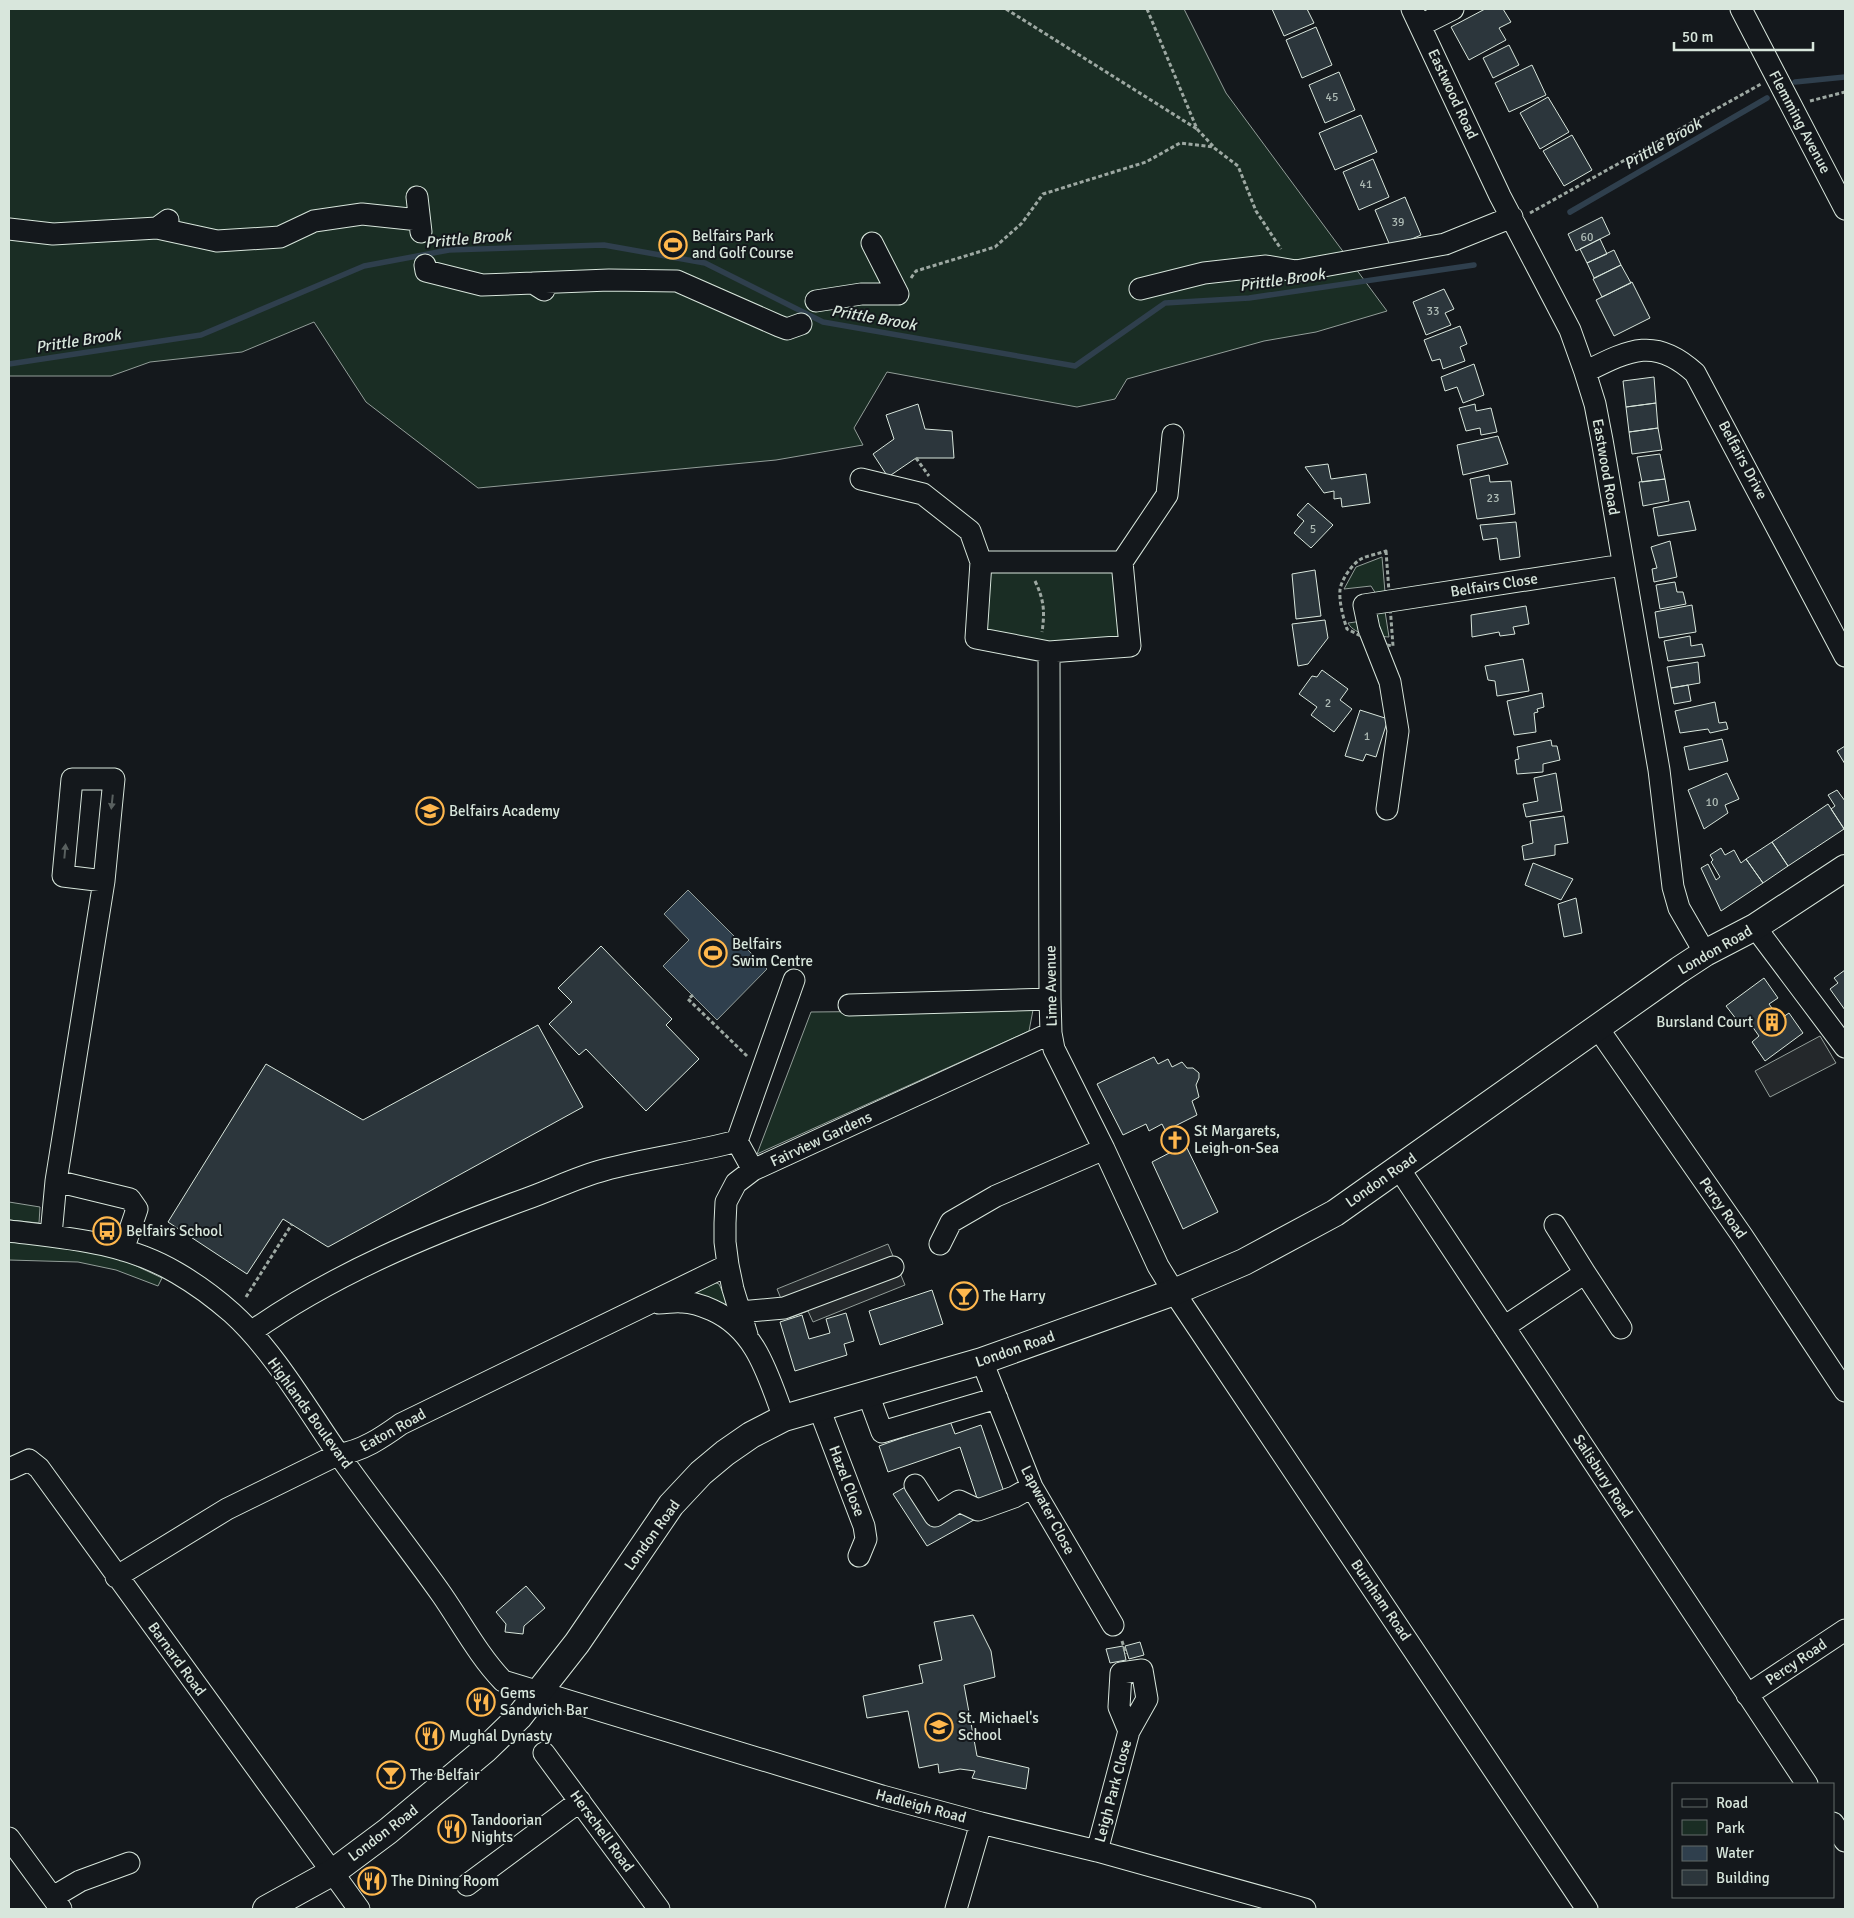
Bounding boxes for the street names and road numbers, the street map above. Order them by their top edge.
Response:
street label: Eastwood Road [1424,46,1482,142]
street label: Flemming Avenue [1765,67,1835,177]
street label: Eastwood Road [1589,417,1623,517]
street label: Belfairs Drive [1715,418,1771,502]
street label: Belfairs Close [1449,569,1539,601]
street label: London Road [1675,921,1755,978]
street label: Lime Avenue [1041,945,1061,1027]
street label: Fairview Gardens [767,1107,875,1170]
street label: London Road [1342,1149,1420,1211]
street label: Percy Road [1695,1174,1751,1242]
street label: London Road [973,1327,1057,1371]
street label: Highlands Boulevard [264,1354,356,1472]
street label: Eaton Road [357,1405,429,1455]
street label: Salisbury Road [1569,1431,1637,1521]
street label: Hazel Close [825,1443,869,1519]
street label: Lapwater Close [1017,1463,1079,1557]
street label: London Road [620,1496,684,1574]
street label: Burnham Road [1347,1556,1415,1644]
street label: Barnard Road [144,1619,210,1699]
street label: Percy Road [1762,1635,1830,1689]
street label: Leigh Park Close [1091,1738,1135,1844]
street label: Hadleigh Road [874,1785,968,1827]
street label: Herschell Road [566,1787,638,1875]
street label: London Road [345,1801,422,1865]

